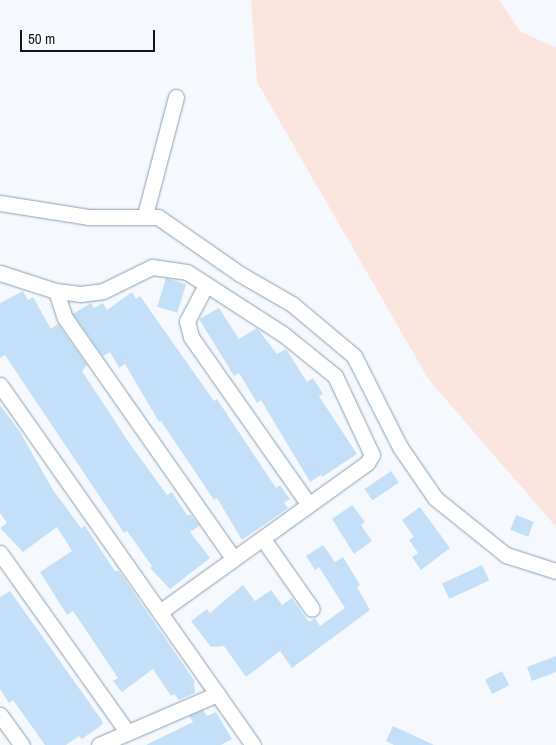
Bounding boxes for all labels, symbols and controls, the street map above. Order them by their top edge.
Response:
scale bar [22,20,158,52]
text: 50 m [28,28,55,49]

